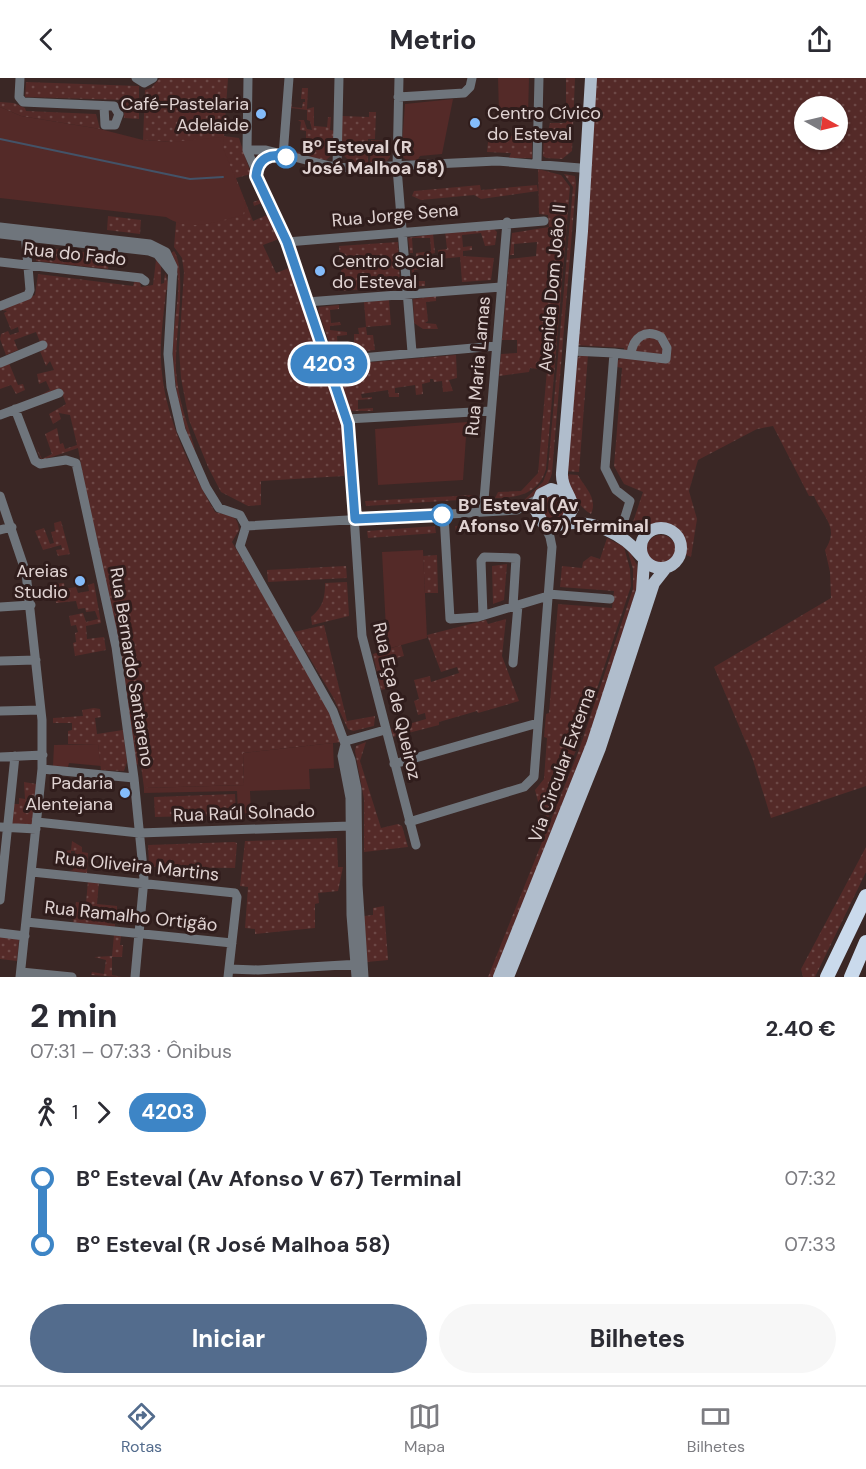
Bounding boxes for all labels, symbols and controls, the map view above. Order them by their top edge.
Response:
text: Metrio [389,22,477,57]
icon: back [30,23,63,56]
icon: share [803,23,836,56]
place label: Café-Pastelaria Adelaide [121,92,249,137]
north arrow [794,96,848,150]
map controls [794,96,848,150]
place label: Centro Cívico do Esteval [487,101,601,146]
marker: Café-Pastelaria Adelaide [254,107,268,121]
marker: Centro Cívico do Esteval [468,116,482,130]
place label: Bº Esteval (R José Malhoa 58) [302,135,445,180]
marker: Bº Esteval (R José Malhoa 58) [275,146,297,168]
street label: Rua Jorge Sena [331,198,459,232]
street label: Avenida Dom João II [533,203,571,373]
street label: Rua do Fado [22,237,128,271]
place label: Centro Social do Esteval [332,249,444,294]
marker: Centro Social do Esteval [313,264,327,278]
street label: Rua Maria Lamas [460,295,496,437]
line badge: 4203 [287,344,371,384]
text: 4203 [302,350,356,378]
place label: Bº Esteval (Av Afonso V 67) Terminal [458,493,649,538]
marker: Bº Esteval (Av Afonso V 67) Terminal [431,504,453,526]
place label: Areias Studio [14,559,68,604]
street label: Rua Bernardo Santareno [104,566,160,768]
marker: Areias Studio [73,574,87,588]
street label: Rua Eça de Queiroz [367,620,427,782]
street label: Via Circular Externa [523,684,601,846]
place label: Padaria Alentejana [25,771,113,816]
marker: Padaria Alentejana [118,786,132,800]
street label: Rua Raúl Solnado [173,799,315,827]
street label: Rua Oliveira Martins [54,845,220,887]
street label: Rua Ramalho Ortigão [43,895,219,937]
text: 2 min [30,994,118,1037]
text: 2.40 € [765,1014,836,1043]
text: 07:31 – 07:33 · Ônibus [30,1038,232,1064]
icon: walk [30,1096,63,1129]
icon: forward [87,1096,120,1129]
text: 4203 [141,1098,194,1126]
text: 1 [72,1099,78,1125]
text: Bº Esteval (Av Afonso V 67) Terminal [76,1164,462,1193]
text: 07:32 [785,1165,836,1191]
text: Bº Esteval (R José Malhoa 58) [76,1230,390,1259]
text: 07:33 [784,1231,836,1257]
button: Iniciar [30,1304,427,1373]
button: Bilhetes [439,1304,836,1373]
tab: Rotas [121,1400,162,1457]
tab: Mapa [404,1400,445,1457]
tab: Bilhetes [687,1400,745,1457]

